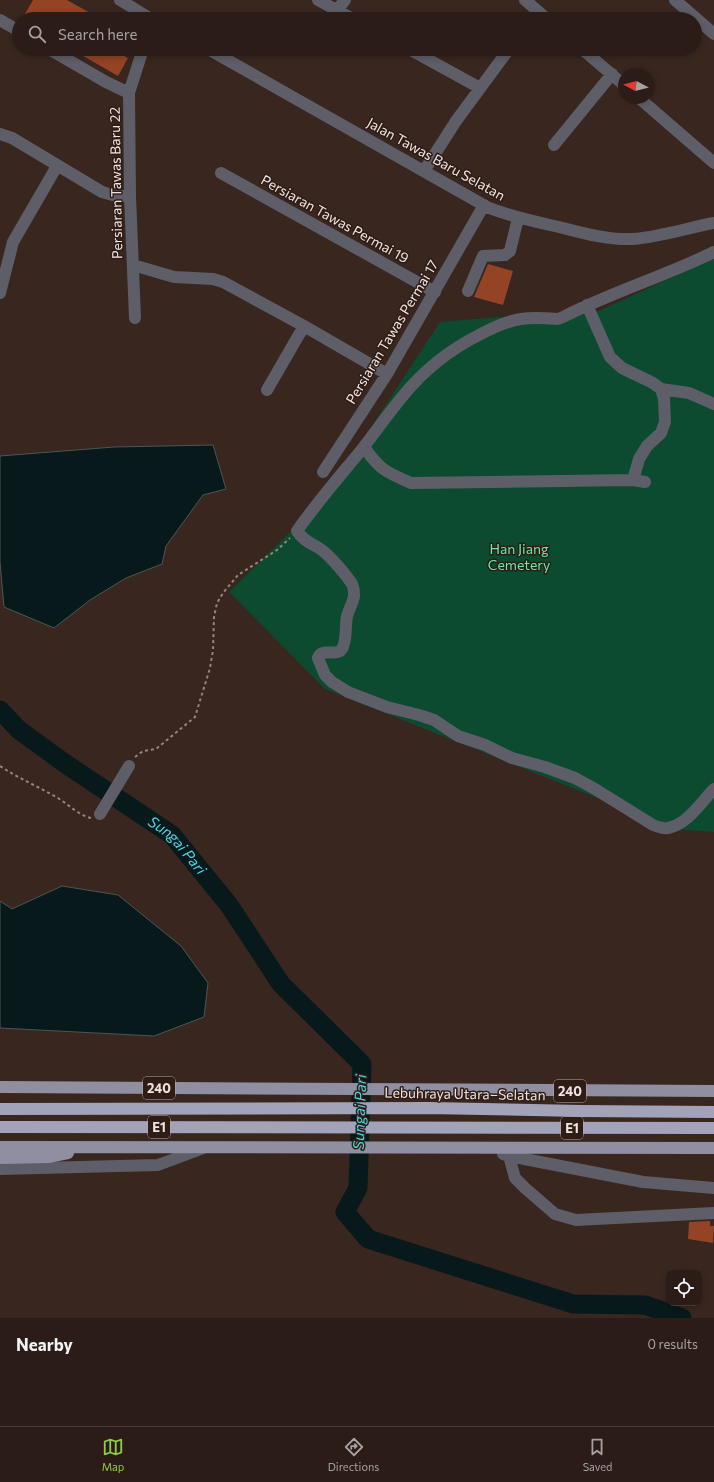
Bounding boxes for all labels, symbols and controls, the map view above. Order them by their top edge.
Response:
search box [12,12,702,56]
icon: search [26,23,48,45]
text: Search here [58,25,137,43]
north arrow [618,68,654,104]
street label: Persiaran Tawas Baru 22 [106,106,125,259]
street label: Jalan Tawas Baru Selatan [364,113,508,204]
street label: Persiaran Tawas Permai 19 [258,171,412,266]
street label: Persiaran Tawas Permai 17 [342,257,441,407]
park label: Han Jiang Cemetery [488,540,550,573]
water label: Sungai Pari [145,812,211,879]
water label: Sungai Pari [349,1073,369,1150]
road number: 240 [143,1077,175,1099]
road number: 240 [554,1080,586,1102]
street label: Lebuhraya Utara–Selatan [384,1084,546,1103]
road number: E1 [148,1116,170,1138]
road number: E1 [561,1117,583,1139]
map controls [666,1270,702,1306]
button: locate [666,1270,702,1306]
text: Nearby [16,1334,73,1355]
text: 0 results [647,1336,698,1352]
tab: Map [102,1436,124,1473]
tab: Directions [328,1436,379,1473]
tab: Saved [583,1436,612,1473]

